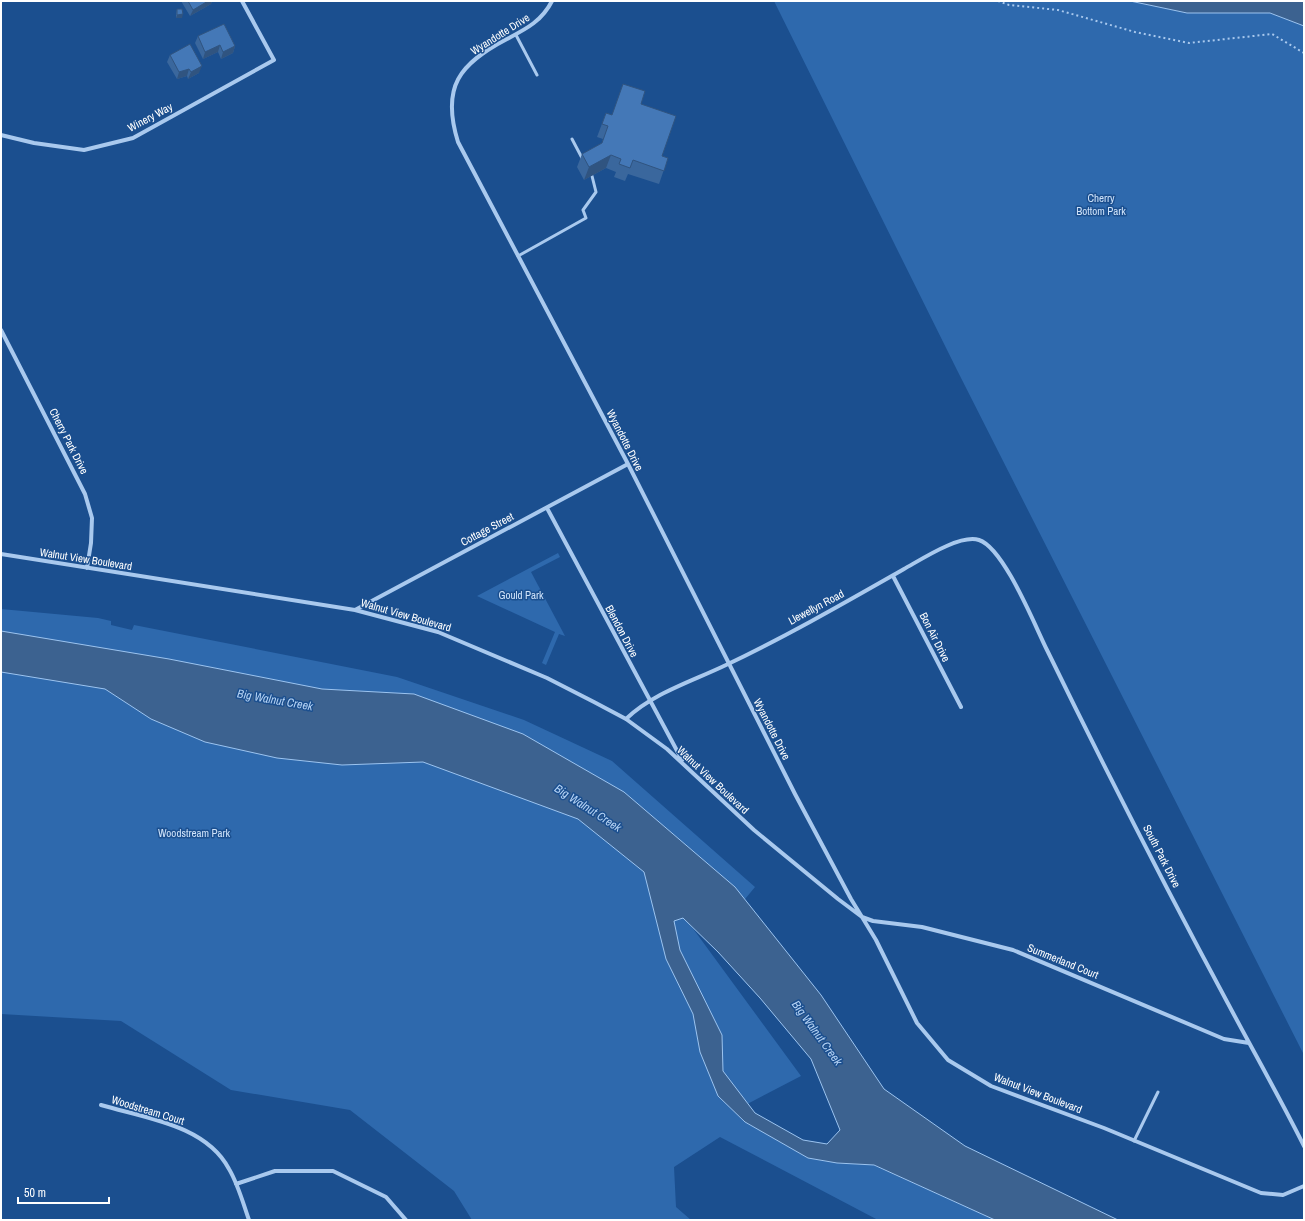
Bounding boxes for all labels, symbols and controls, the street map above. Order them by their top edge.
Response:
street label: Wyandotte Drive [468,10,532,58]
street label: Winery Way [125,99,175,135]
park label: Cherry Bottom Park [1076,191,1126,218]
street label: Cherry Park Drive [46,406,92,476]
street label: Wyandotte Drive [604,407,646,473]
street label: Cottage Street [458,509,516,549]
street label: Walnut View Boulevard [39,545,133,573]
street label: Llewellyn Road [786,586,846,628]
park label: Gould Park [498,588,544,602]
street label: Walnut View Boulevard [359,595,453,635]
street label: Blendon Drive [602,602,642,660]
street label: Bon Air Drive [917,610,953,664]
water label: Big Walnut Creek [236,685,315,715]
street label: Wyandotte Drive [751,696,793,762]
street label: Walnut View Boulevard [674,743,752,817]
water label: Big Walnut Creek [551,780,626,836]
street label: South Park Drive [1140,822,1184,890]
park label: Woodstream Park [158,826,231,840]
street label: Summerland Court [1025,940,1101,982]
water label: Big Walnut Creek [788,997,847,1070]
street label: Walnut View Boulevard [992,1070,1084,1116]
street label: Woodstream Court [110,1092,187,1128]
scale bar [18,1179,109,1205]
text: 50 m [24,1185,46,1201]

